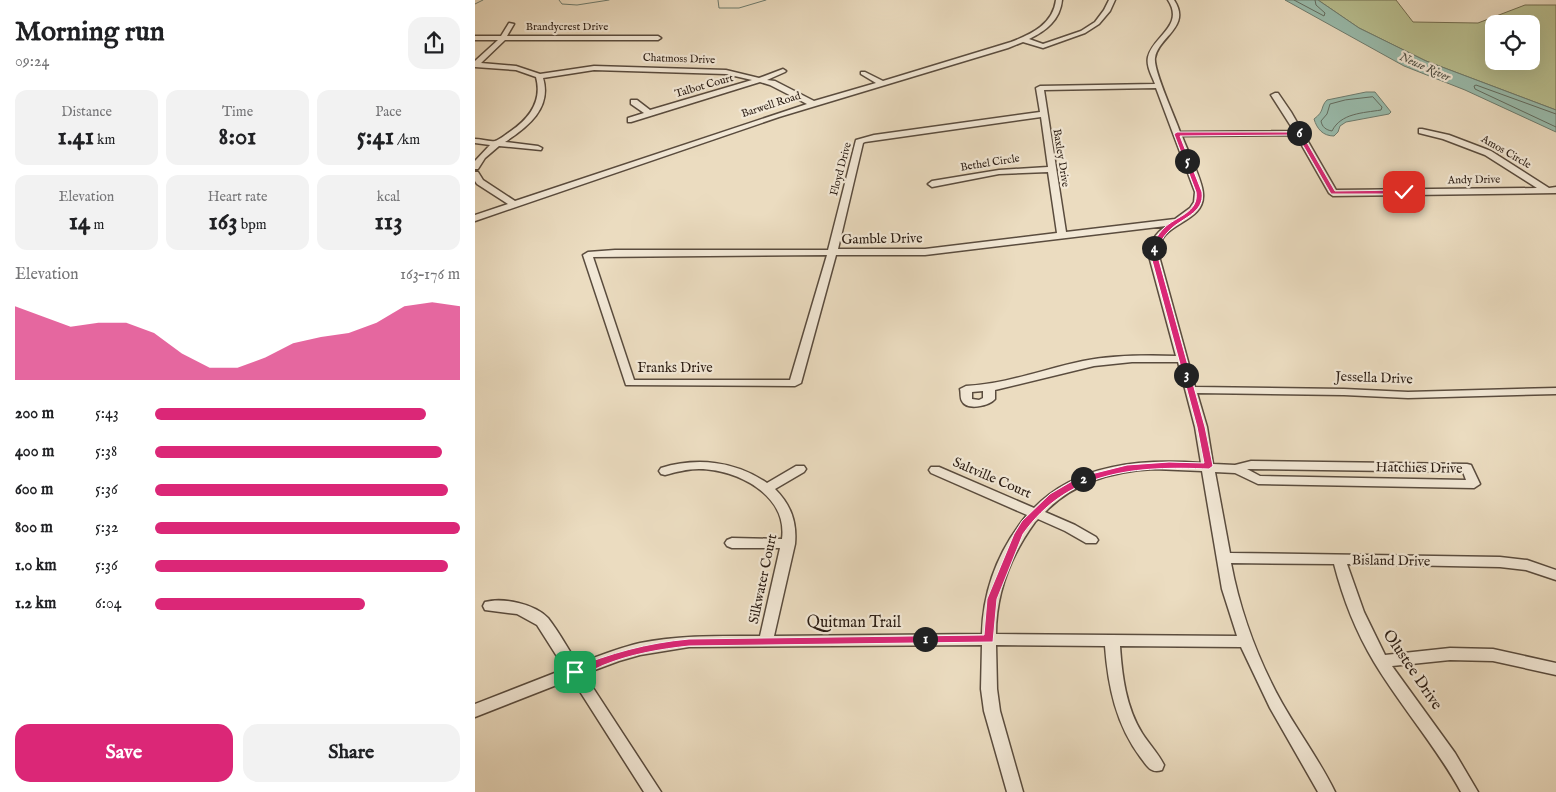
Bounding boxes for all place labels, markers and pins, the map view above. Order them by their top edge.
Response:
pin: 6 [1287,120,1311,146]
pin: 5 [1175,148,1199,174]
pin [1383,171,1425,213]
pin: 4 [1141,236,1167,260]
pin: 3 [1173,362,1199,388]
pin: 2 [1071,466,1095,492]
pin: 1 [913,626,937,652]
pin [554,651,596,693]

